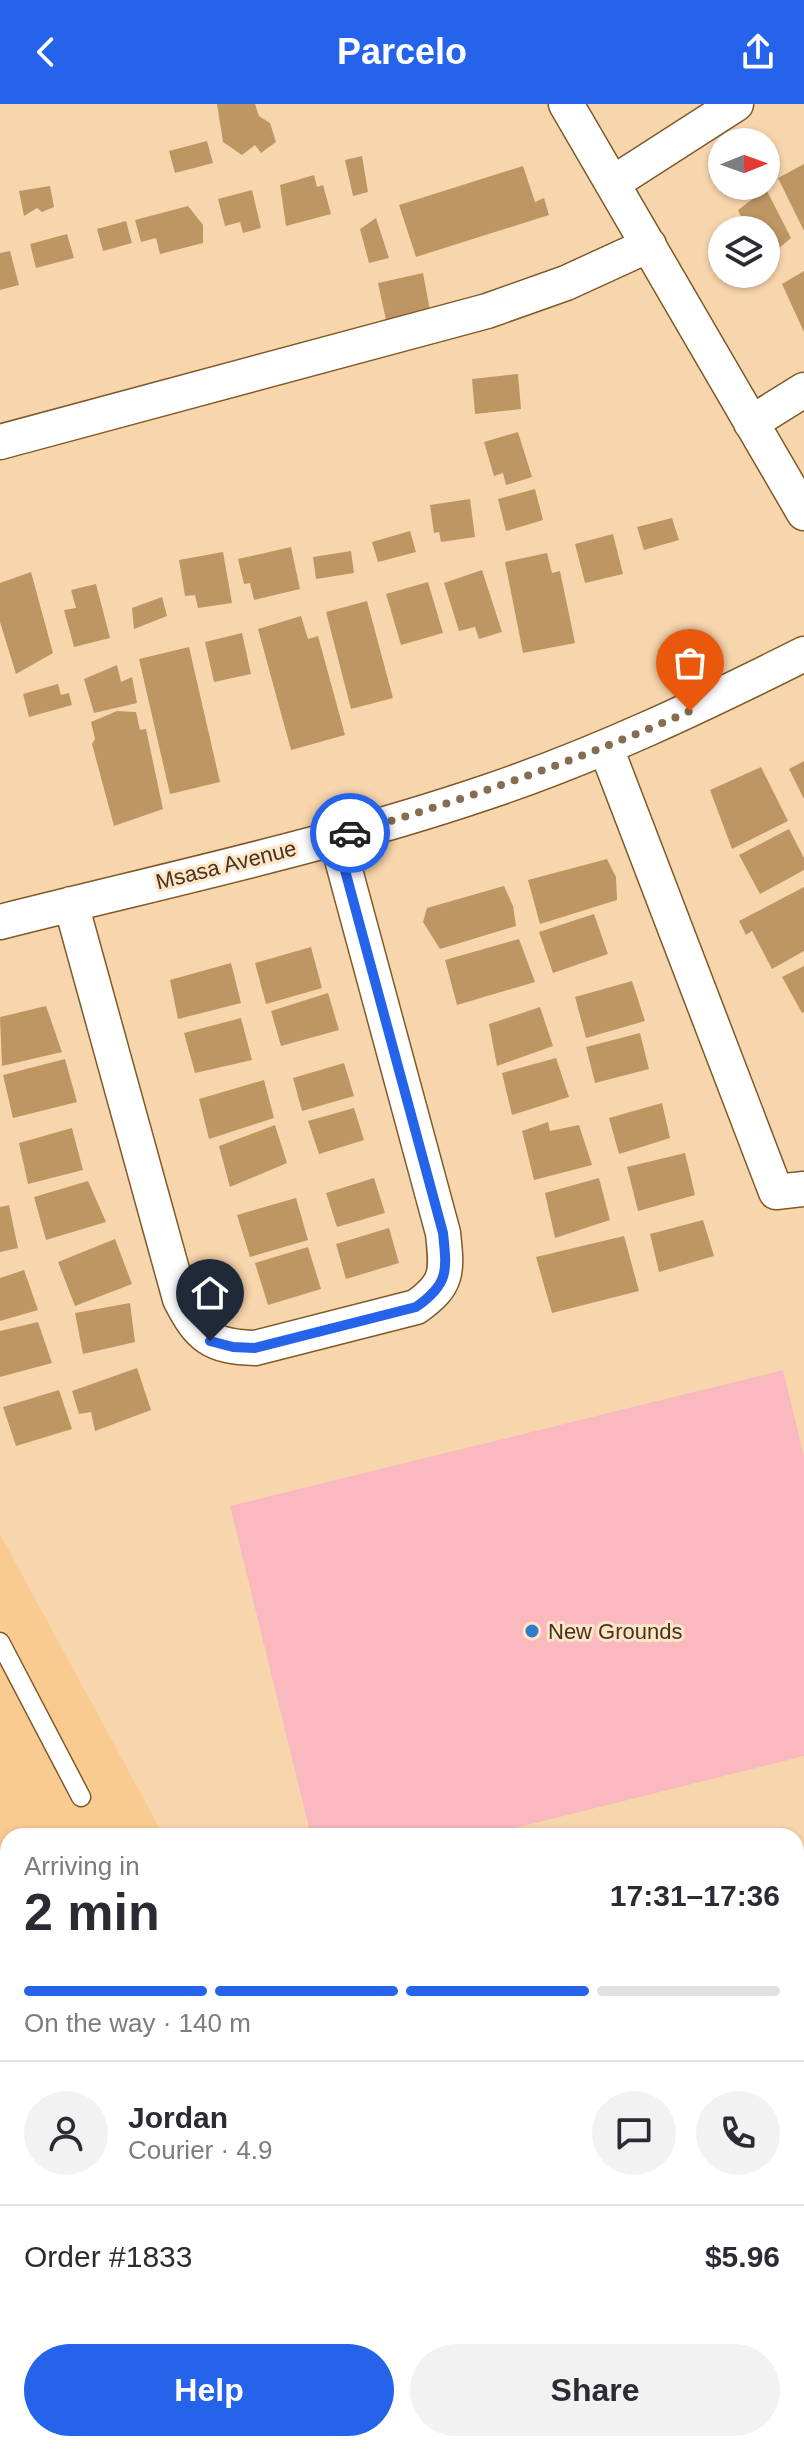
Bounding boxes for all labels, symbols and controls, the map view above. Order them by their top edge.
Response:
icon: back [24,30,68,74]
icon: share [736,30,780,74]
text: Parcelo [337,31,467,72]
north arrow [708,128,780,200]
map controls [708,128,780,288]
button: layers [708,216,780,288]
pin [656,629,724,711]
icon: bag [668,641,712,685]
courier [310,793,390,873]
icon: car [328,811,372,855]
street label: Msasa Avenue [153,835,299,895]
pin [176,1259,244,1341]
icon: home [188,1271,232,1315]
place label: New Grounds [548,1619,683,1644]
marker: New Grounds [523,1622,541,1640]
text: Arriving in [24,1851,140,1881]
text: 17:31–17:36 [610,1879,780,1912]
text: 2 min [24,1883,160,1941]
text: On the way · 140 m [24,2008,251,2038]
button: person [24,2091,108,2175]
button: chat [592,2091,676,2175]
button: phone [696,2091,780,2175]
text: Jordan [128,2101,228,2134]
text: Courier · 4.9 [128,2135,273,2165]
text: Order #1833 [24,2240,192,2273]
text: $5.96 [705,2240,780,2273]
button: Help [24,2344,394,2436]
button: Share [410,2344,780,2436]

